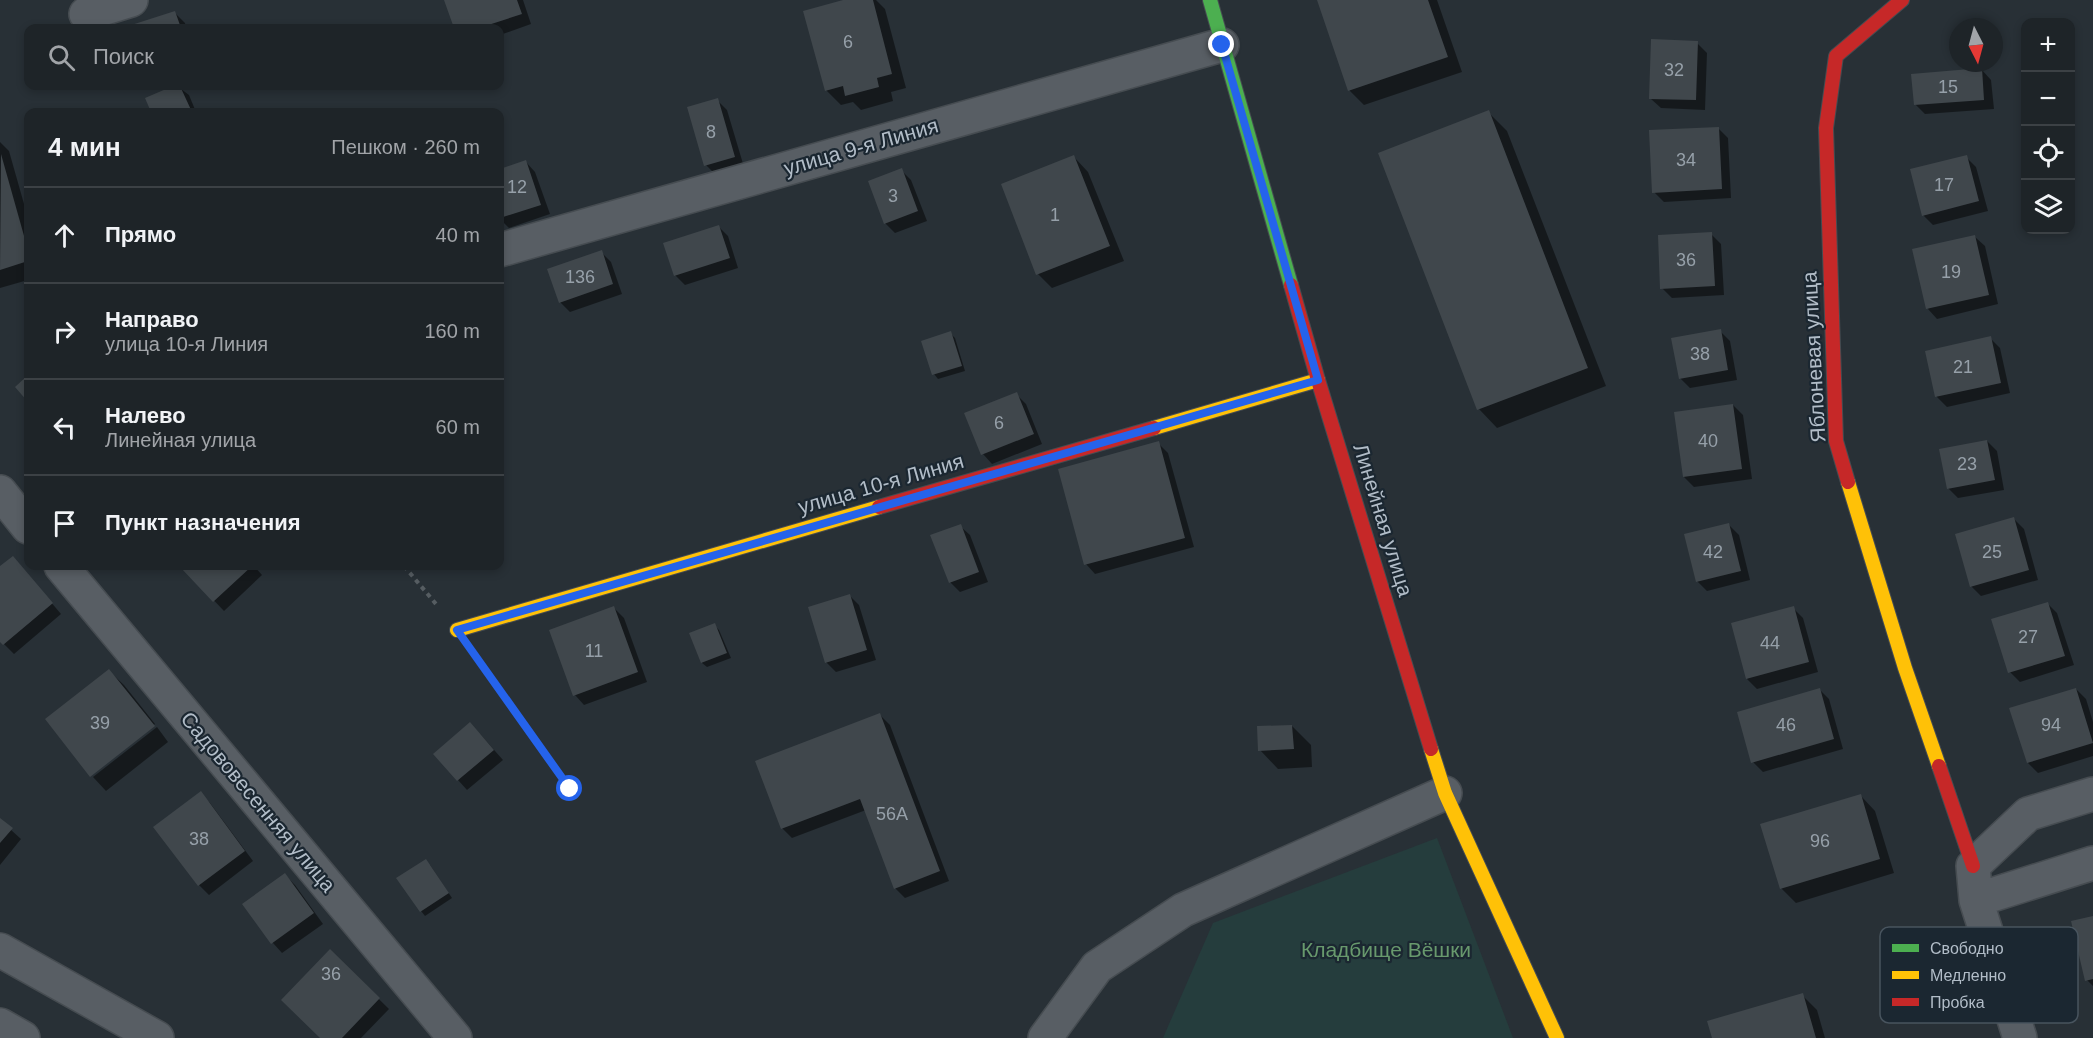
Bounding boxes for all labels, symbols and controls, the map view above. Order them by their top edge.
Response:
north arrow [1949,18,2003,72]
map controls [2021,18,2075,234]
button: + [2021,18,2075,72]
search box [24,24,504,90]
route end [1208,31,1234,57]
house number: 6 [843,32,853,52]
icon: search [45,41,78,74]
text: Поиск [93,44,154,69]
house number: 32 [1664,60,1684,80]
button: − [2021,72,2075,126]
house number: 15 [1938,77,1958,97]
street label: улица 9-я Линия [781,113,941,180]
house number: 8 [706,122,716,142]
button: locate [2021,126,2075,180]
text: 4 мин [48,132,121,162]
text: Пешком · 260 m [331,136,480,158]
house number: 34 [1676,150,1696,170]
house number: 17 [1934,175,1954,195]
house number: 12 [507,177,527,197]
button: layers [2021,180,2075,234]
house number: 3 [888,186,898,206]
house number: 1 [1050,205,1060,225]
icon: ahead [48,219,81,252]
text: Прямо [105,222,176,247]
text: 40 m [436,224,480,246]
house number: 36 [1676,250,1696,270]
house number: 19 [1941,262,1961,282]
house number: 136 [565,267,595,287]
street label: Яблоневая улица [1798,271,1829,443]
text: Направо [105,307,199,332]
icon: right [48,315,81,348]
text: 160 m [424,320,480,342]
text: улица 10-я Линия [105,333,268,355]
house number: 38 [1690,344,1710,364]
house number: 21 [1953,357,1973,377]
text: Налево [105,403,186,428]
icon: left [48,411,81,444]
house number: 6 [994,413,1004,433]
text: 60 m [436,416,480,438]
text: Линейная улица [105,429,256,451]
house number: 40 [1698,431,1718,451]
street label: Линейная улица [1349,441,1418,599]
street label: улица 10-я Линия [795,449,966,518]
house number: 23 [1957,454,1977,474]
icon: arrive [48,507,81,540]
text: Пункт назначения [105,510,301,535]
house number: 42 [1703,542,1723,562]
house number: 25 [1982,542,2002,562]
house number: 27 [2018,627,2038,647]
house number: 44 [1760,633,1780,653]
house number: 11 [585,641,603,661]
street label: Садововесенняя улица [176,707,341,897]
house number: 39 [90,713,110,733]
house number: 46 [1776,715,1796,735]
house number: 94 [2041,715,2061,735]
route start [556,775,582,801]
house number: 56А [876,804,908,824]
house number: 38 [189,829,209,849]
house number: 96 [1810,831,1830,851]
legend [1880,927,2078,1023]
park label: Кладбище Вёшки [1301,938,1471,961]
text: Свободно [1930,940,2004,957]
house number: 36 [321,964,341,984]
text: Медленно [1930,967,2006,984]
text: Пробка [1930,994,1985,1011]

